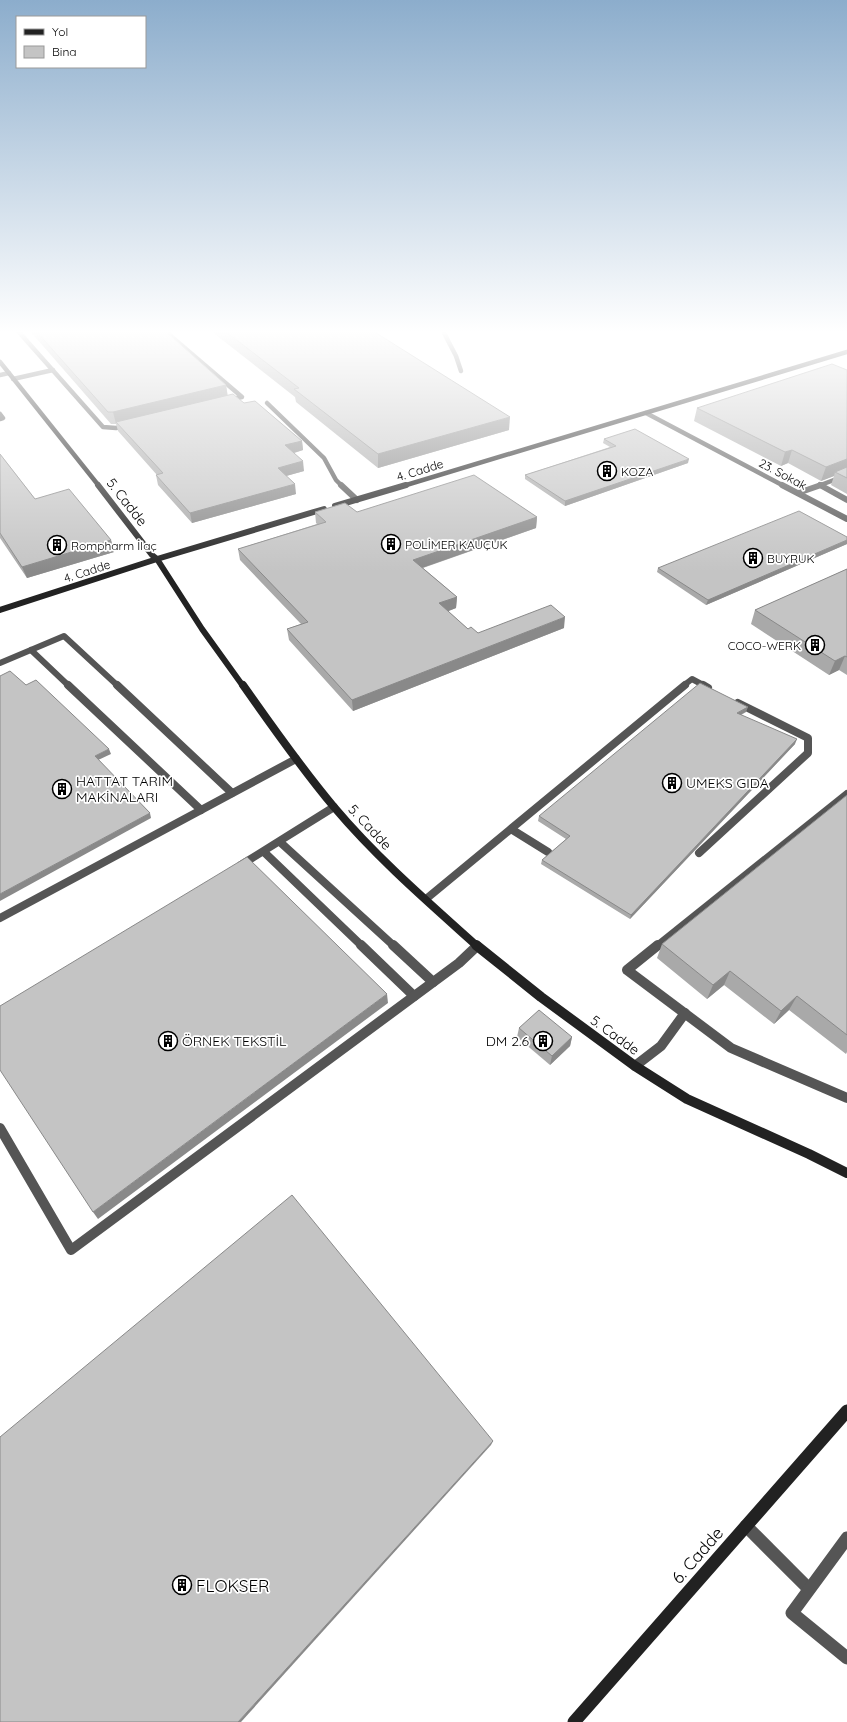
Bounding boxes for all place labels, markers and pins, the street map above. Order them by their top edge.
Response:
building icon: KOZA [596,460,618,482]
place label: KOZA [621,464,653,479]
building icon: POLİMER KAUÇUK [380,533,402,555]
building icon: Rompharm İlaç [46,534,68,556]
place label: POLİMER KAUÇUK [405,537,508,552]
place label: Rompharm İlaç [71,538,157,553]
building icon: BUYRUK [742,547,764,569]
place label: BUYRUK [767,551,815,566]
building icon: COCO-WERK [804,634,826,656]
place label: COCO-WERK [728,638,801,653]
place label: HATTAT TARIM MAKİNALARI [76,772,173,806]
building icon: UMEKS GIDA [661,772,683,794]
place label: UMEKS GIDA [686,774,769,792]
building icon: HATTAT TARIM MAKİNALARI [51,778,73,800]
building icon: ÖRNEK TEKSTİL [157,1030,179,1052]
building icon: DM 2.6 [532,1030,554,1052]
place label: ÖRNEK TEKSTİL [182,1032,287,1050]
place label: DM 2.6 [486,1032,529,1050]
building icon: FLOKSER [171,1574,193,1596]
place label: FLOKSER [196,1575,269,1596]

